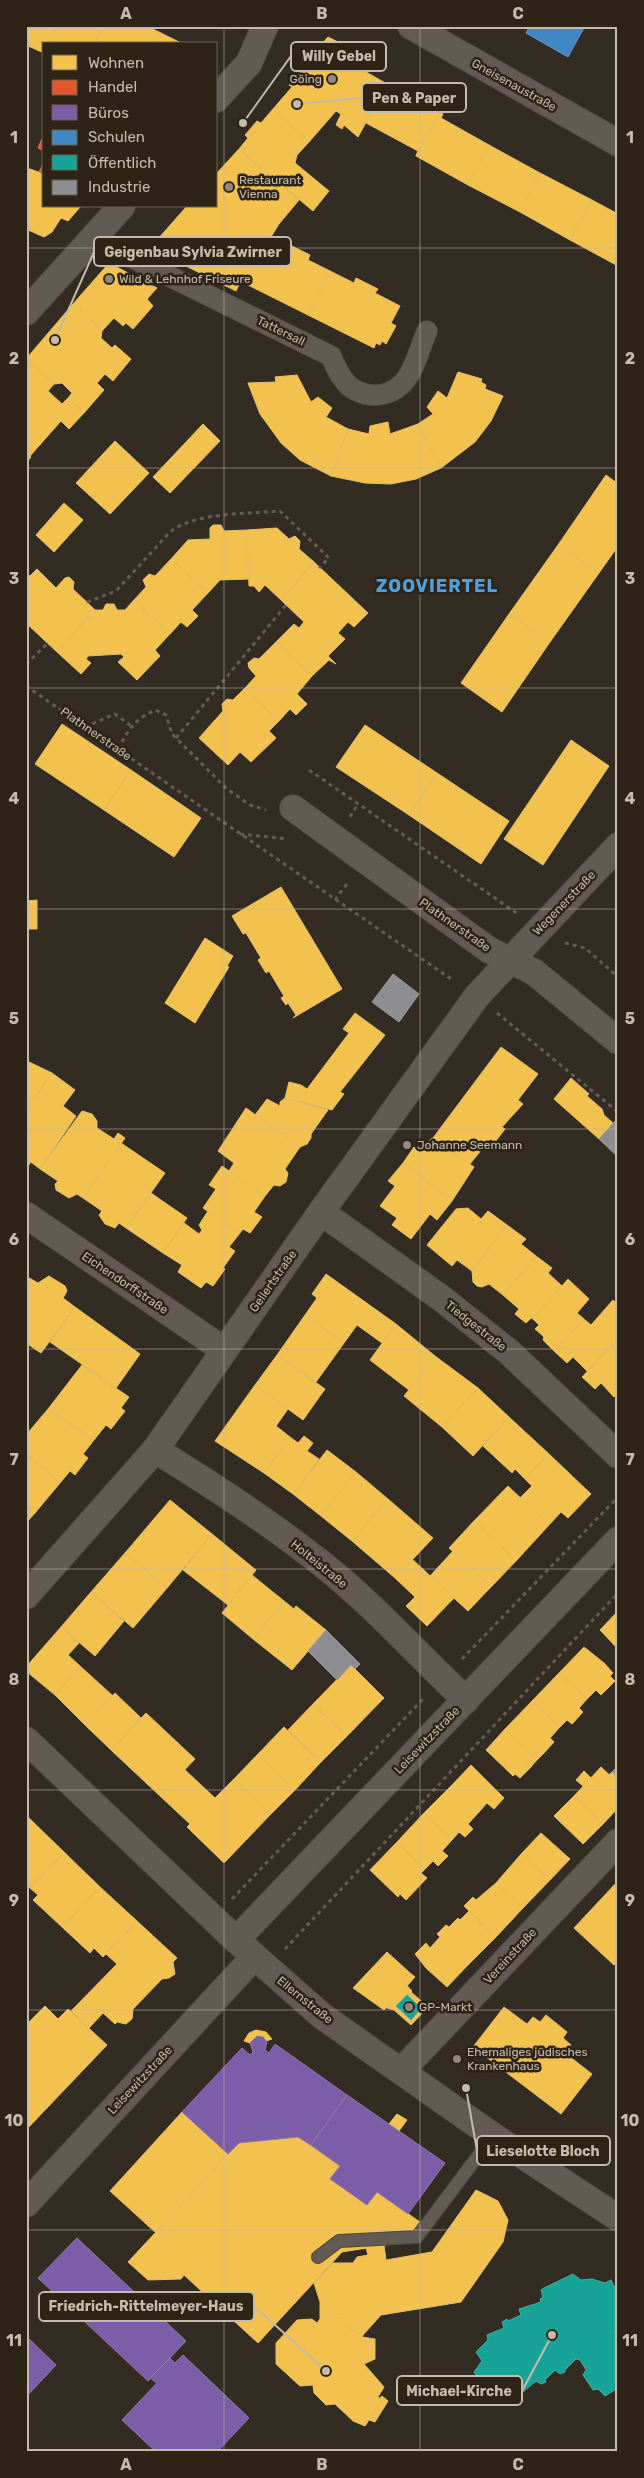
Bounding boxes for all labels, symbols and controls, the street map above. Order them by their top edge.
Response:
text: A [120,4,132,23]
text: B [316,4,328,23]
text: C [512,4,524,23]
legend [42,42,218,208]
callout: Willy Gebel [291,42,386,71]
text: Willy Gebel [302,48,376,65]
text: Wohnen [88,54,144,72]
street label: Gneisenaustraße [469,56,559,114]
place label: Göing [290,72,322,86]
marker: Göing [326,73,338,85]
text: Handel [88,78,137,96]
callout: Pen & Paper [362,83,466,112]
text: Pen & Paper [372,90,457,107]
text: Büros [88,104,129,122]
text: 1 [10,128,18,147]
text: Schulen [88,128,145,146]
text: 1 [626,128,634,147]
text: Öffentlich [88,154,156,172]
place label: Restaurant Vienna [239,173,301,201]
text: Industrie [88,178,150,196]
marker: Restaurant Vienna [223,181,235,193]
callout: Geigenbau Sylvia Zwirner [94,237,291,266]
text: Geigenbau Sylvia Zwirner [104,244,282,261]
place label: Wild & Lehnhof Friseure [119,272,251,286]
marker: Wild & Lehnhof Friseure [103,273,115,285]
street label: Tattersall [255,313,307,349]
text: 2 [9,349,19,368]
text: 2 [625,349,635,368]
text: 3 [9,569,19,588]
text: 3 [625,569,635,588]
district label: ZOOVIERTEL [376,575,498,597]
street label: Plathnerstraße [58,704,134,764]
text: 4 [9,789,20,808]
text: 4 [625,789,636,808]
street label: Wegenerstraße [530,868,598,938]
street label: Plathnerstraße [417,895,493,955]
text: 5 [9,1009,19,1028]
text: 5 [625,1009,635,1028]
place label: Johanne Seemann [417,1138,522,1152]
marker: Johanne Seemann [401,1139,413,1151]
text: 6 [9,1230,19,1249]
text: 6 [625,1230,635,1249]
street label: Gellertstraße [247,1247,300,1315]
street label: Eichendorffstraße [79,1249,171,1317]
street label: Tiedgestraße [443,1298,509,1354]
text: 7 [9,1450,19,1469]
text: 7 [625,1450,635,1469]
street label: Holteistraße [288,1537,350,1591]
text: 8 [9,1670,20,1689]
text: 8 [625,1670,636,1689]
street label: Leisewitzstraße [391,1703,463,1776]
text: 9 [9,1891,19,1910]
text: 9 [625,1891,635,1910]
street label: Vereinstraße [481,1925,540,1987]
street label: Ellernstraße [274,1973,336,2027]
place label: GP-Markt [419,2000,472,2014]
marker: GP-Markt [403,2001,415,2013]
street label: Leisewitzstraße [105,2043,175,2117]
place label: Ehemaliges jüdisches Krankenhaus [467,2045,588,2073]
marker: Ehemaliges jüdisches Krankenhaus [451,2053,463,2065]
text: 10 [5,2111,24,2130]
text: 10 [621,2111,640,2130]
callout: Lieselotte Bloch [477,2136,610,2165]
text: Lieselotte Bloch [486,2143,600,2160]
callout: Friedrich-Rittelmeyer-Haus [39,2292,254,2321]
text: Friedrich-Rittelmeyer-Haus [49,2298,244,2315]
text: 11 [6,2331,22,2350]
text: 11 [622,2331,638,2350]
callout: Michael-Kirche [397,2376,522,2405]
text: Michael-Kirche [406,2383,512,2400]
text: A [120,2455,132,2474]
text: B [316,2455,328,2474]
text: C [512,2455,524,2474]

